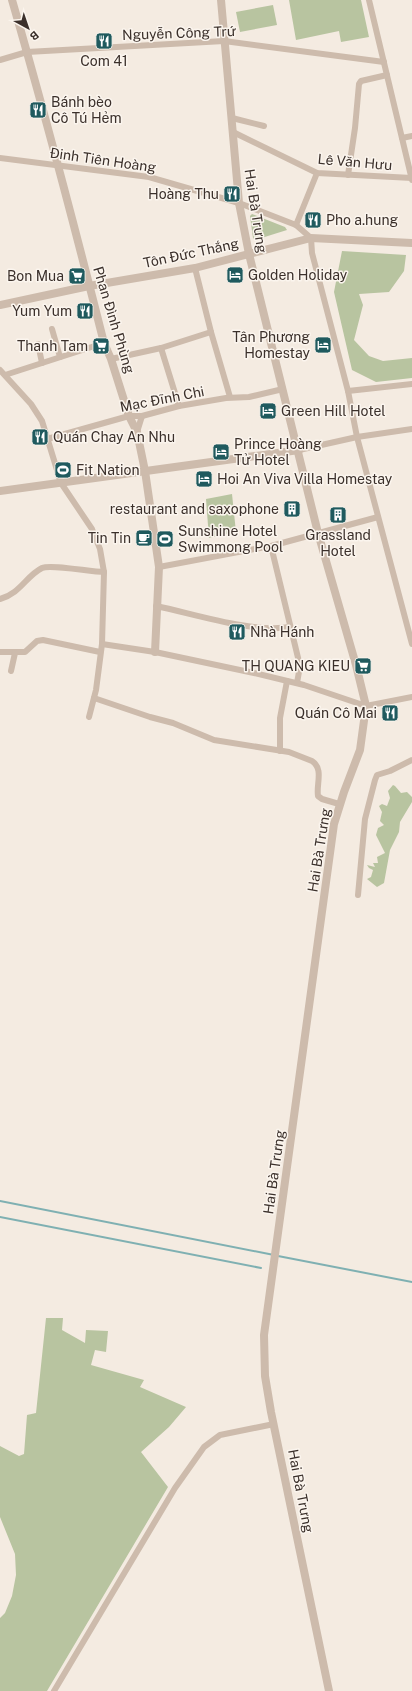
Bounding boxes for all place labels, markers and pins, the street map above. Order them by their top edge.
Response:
restaurant icon: Com 41 [94,31,114,51]
place label: Com 41 [80,53,128,69]
place label: Bánh bèo Cô Tú Hẻm [51,94,122,126]
restaurant icon: Bánh bèo Cô Tú Hẻm [28,100,48,120]
restaurant icon: Hoàng Thu [222,184,242,204]
place label: Hoàng Thu [148,186,219,202]
restaurant icon: Pho a.hung [303,210,323,230]
place label: Pho a.hung [326,212,398,228]
hotel icon: Golden Holiday [225,265,245,285]
supermarket icon: Bon Mua [67,266,87,286]
place label: Golden Holiday [248,267,348,283]
place label: Bon Mua [7,268,64,284]
restaurant icon: Yum Yum [75,301,95,321]
place label: Yum Yum [12,303,72,319]
place label: Tân Phương Homestay [232,329,310,361]
hotel icon: Tân Phương Homestay [313,335,333,355]
supermarket icon: Thanh Tam [91,336,111,356]
place label: Thanh Tam [17,338,88,354]
hotel icon: Green Hill Hotel [258,401,278,421]
place label: Green Hill Hotel [281,403,386,419]
restaurant icon: Quán Chay An Nhu [30,427,50,447]
place label: Quán Chay An Nhu [53,429,175,445]
place label: Prince Hoàng Tử Hotel [234,436,322,468]
hotel icon: Prince Hoàng Tử Hotel [211,442,231,462]
sports icon: Fit Nation [53,460,73,480]
place label: Fit Nation [76,462,140,478]
hotel icon: Hoi An Viva Villa Homestay [194,469,214,489]
place label: Hoi An Viva Villa Homestay [217,471,393,487]
building icon: restaurant and saxophone [282,499,302,519]
place label: restaurant and saxophone [110,501,279,517]
building icon: Grassland Hotel [328,505,348,525]
place label: Sunshine Hotel Swimmong Pool [178,523,283,555]
place label: Grassland Hotel [305,527,371,559]
cafe icon: Tin Tin [134,528,154,548]
sports icon: Sunshine Hotel Swimmong Pool [155,529,175,549]
place label: Tin Tin [88,530,131,546]
restaurant icon: Nhà Hánh [227,622,247,642]
place label: Nhà Hánh [250,624,314,640]
supermarket icon: TH QUANG KIEU [353,656,373,676]
place label: TH QUANG KIEU [242,658,350,674]
restaurant icon: Quán Cô Mai [380,703,400,723]
place label: Quán Cô Mai [295,705,377,721]

